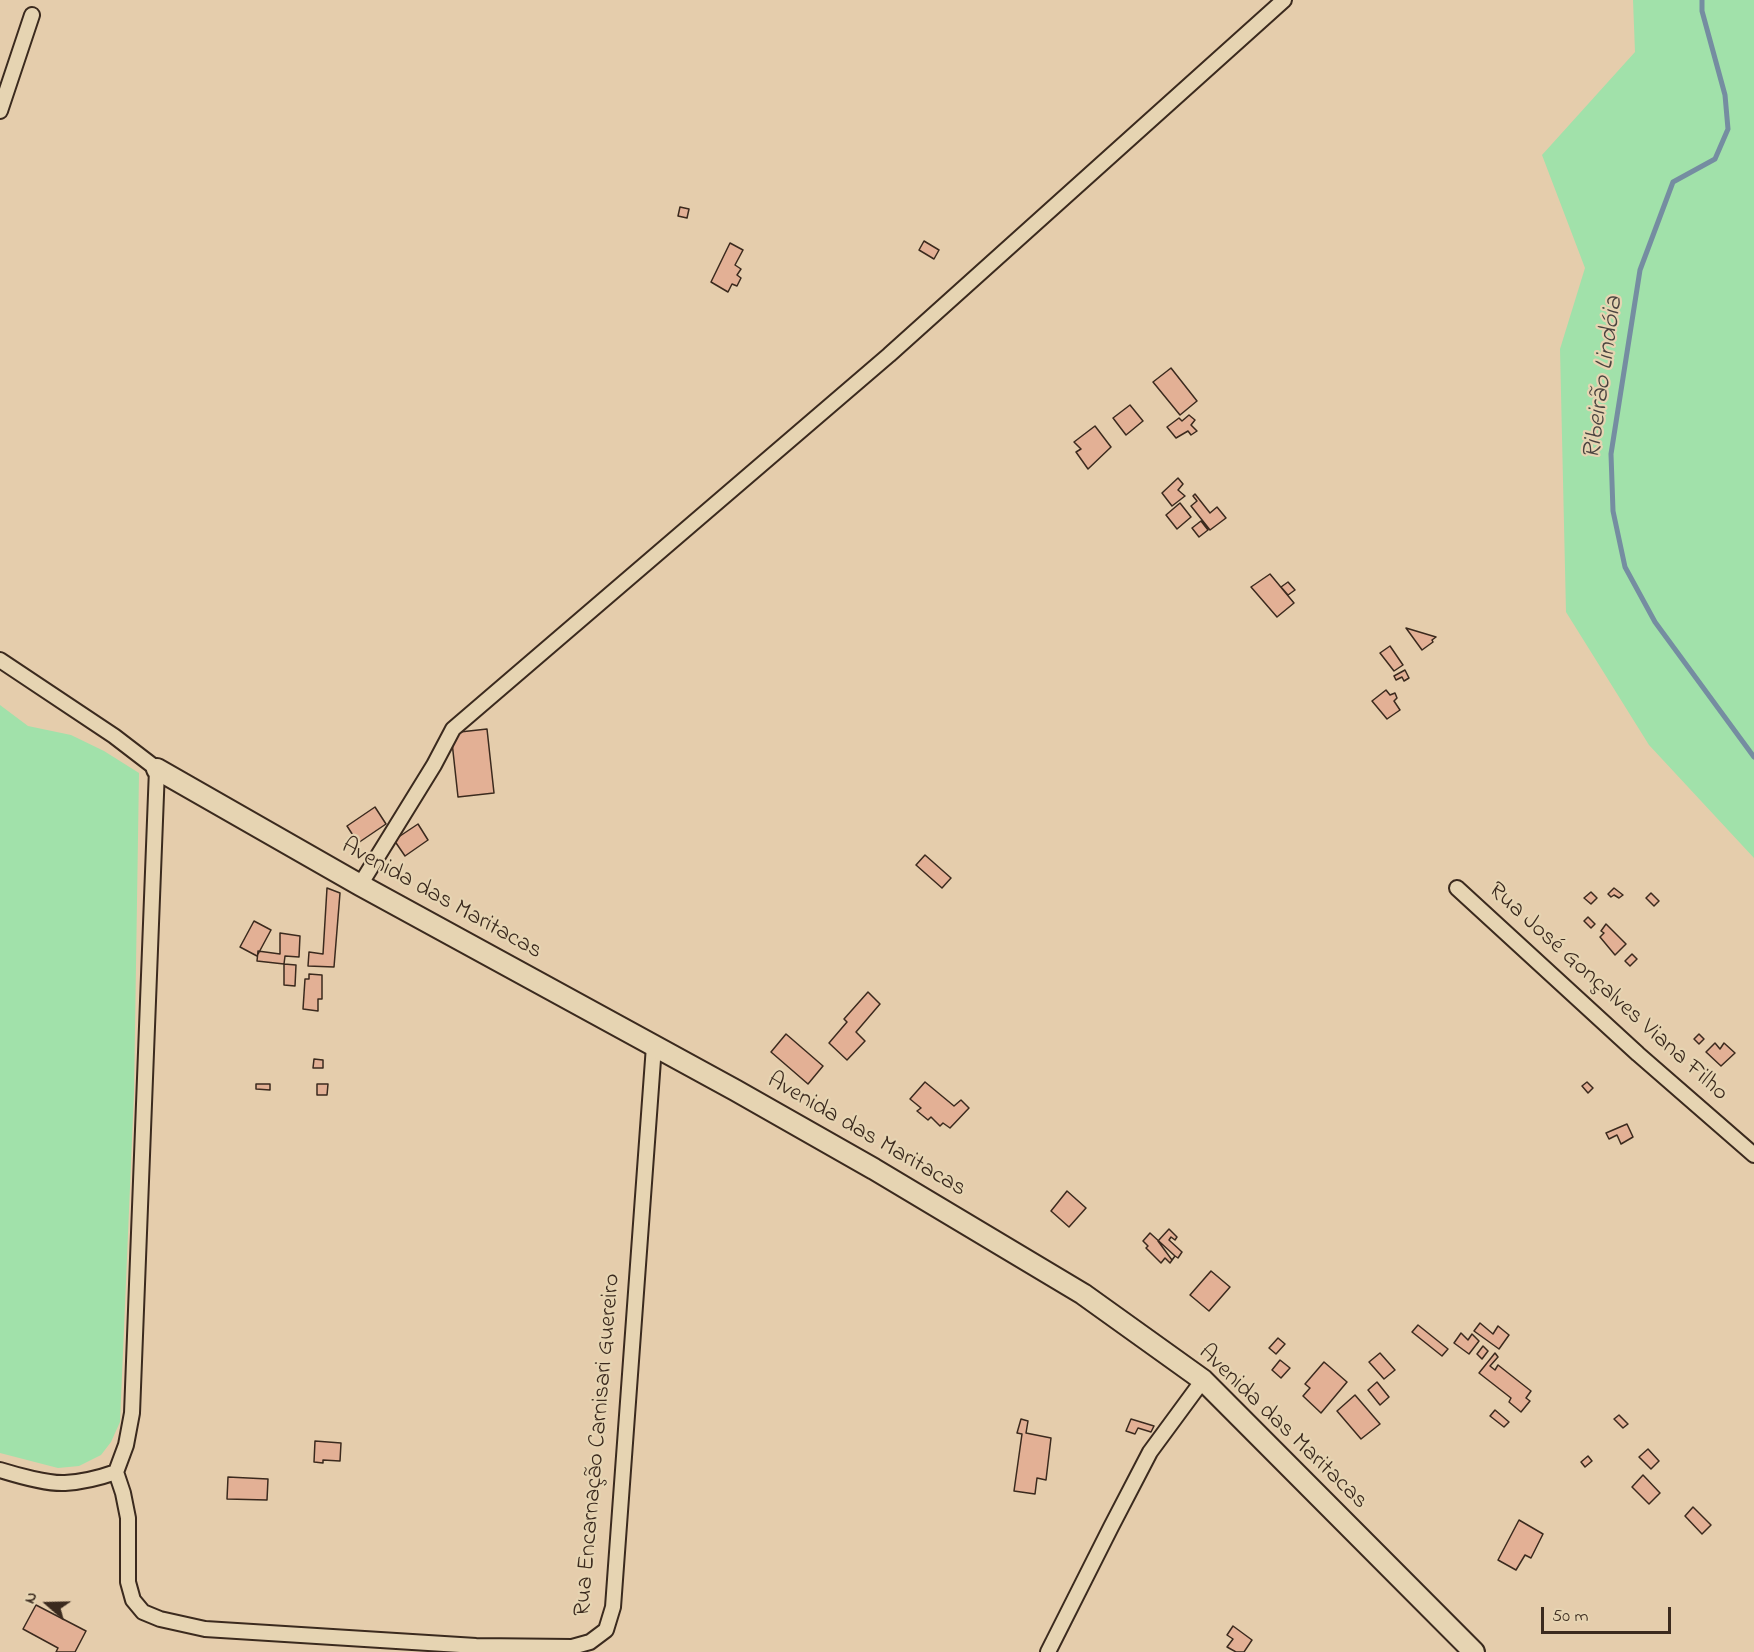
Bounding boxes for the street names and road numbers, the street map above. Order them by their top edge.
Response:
street label: Avenida das Maritacas [336,833,546,967]
street label: Rua José Gonçalves Viana Filho [1481,877,1733,1109]
street label: Avenida das Maritacas [761,1067,971,1205]
street label: Rua Encarnação Carnisari Guereiro [570,1272,628,1618]
street label: Avenida das Maritacas [1191,1340,1373,1516]

